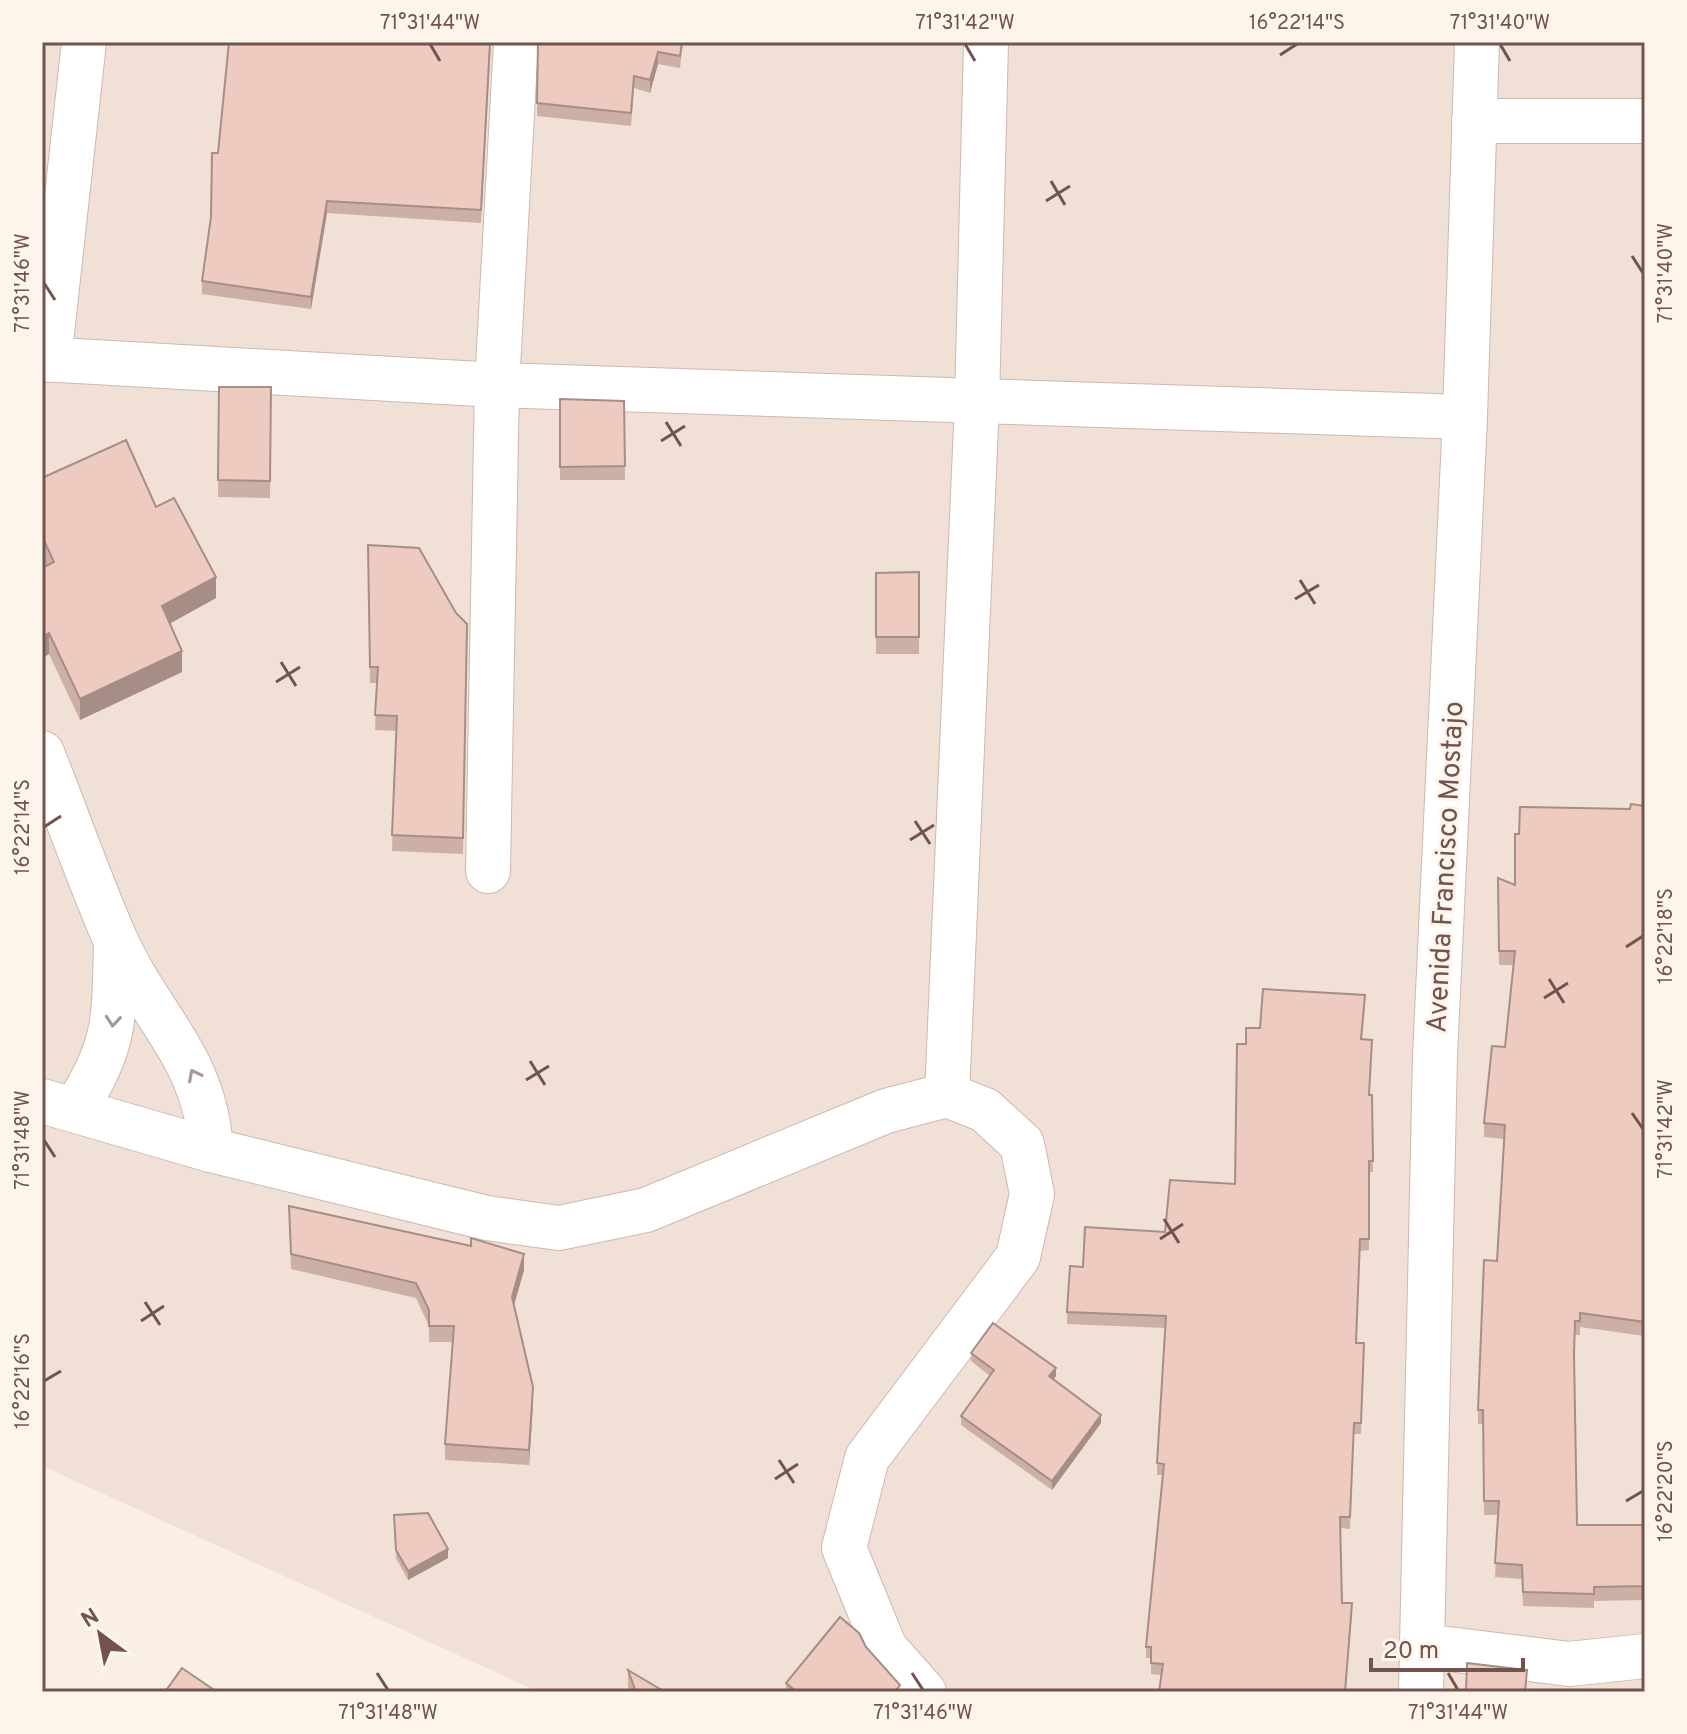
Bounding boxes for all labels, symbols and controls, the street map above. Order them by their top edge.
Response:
text: 71°31'44"W [380,11,480,37]
text: 71°31'42"W [915,11,1015,37]
text: 16°22'14"S [1249,11,1345,37]
text: 71°31'40"W [1450,11,1550,37]
text: 71°31'40"W [1654,223,1680,323]
text: 71°31'46"W [11,233,37,333]
street label: Avenida Francisco Mostajo [1420,700,1474,1034]
text: 16°22'14"S [11,779,37,875]
text: 16°22'18"S [1654,888,1680,984]
one-way arrow [104,1014,121,1027]
one-way arrow [188,1068,204,1083]
text: 71°31'42"W [1654,1079,1680,1179]
text: 71°31'48"W [11,1090,37,1190]
text: 16°22'16"S [11,1333,37,1429]
text: 16°22'20"S [1654,1440,1680,1542]
north arrow [60,1594,140,1674]
text: N [77,1604,105,1635]
scale bar [1371,1622,1523,1672]
text: 20 m [1383,1637,1439,1667]
text: 71°31'48"W [338,1701,438,1727]
text: 71°31'46"W [873,1701,973,1727]
text: 71°31'44"W [1408,1701,1508,1727]

